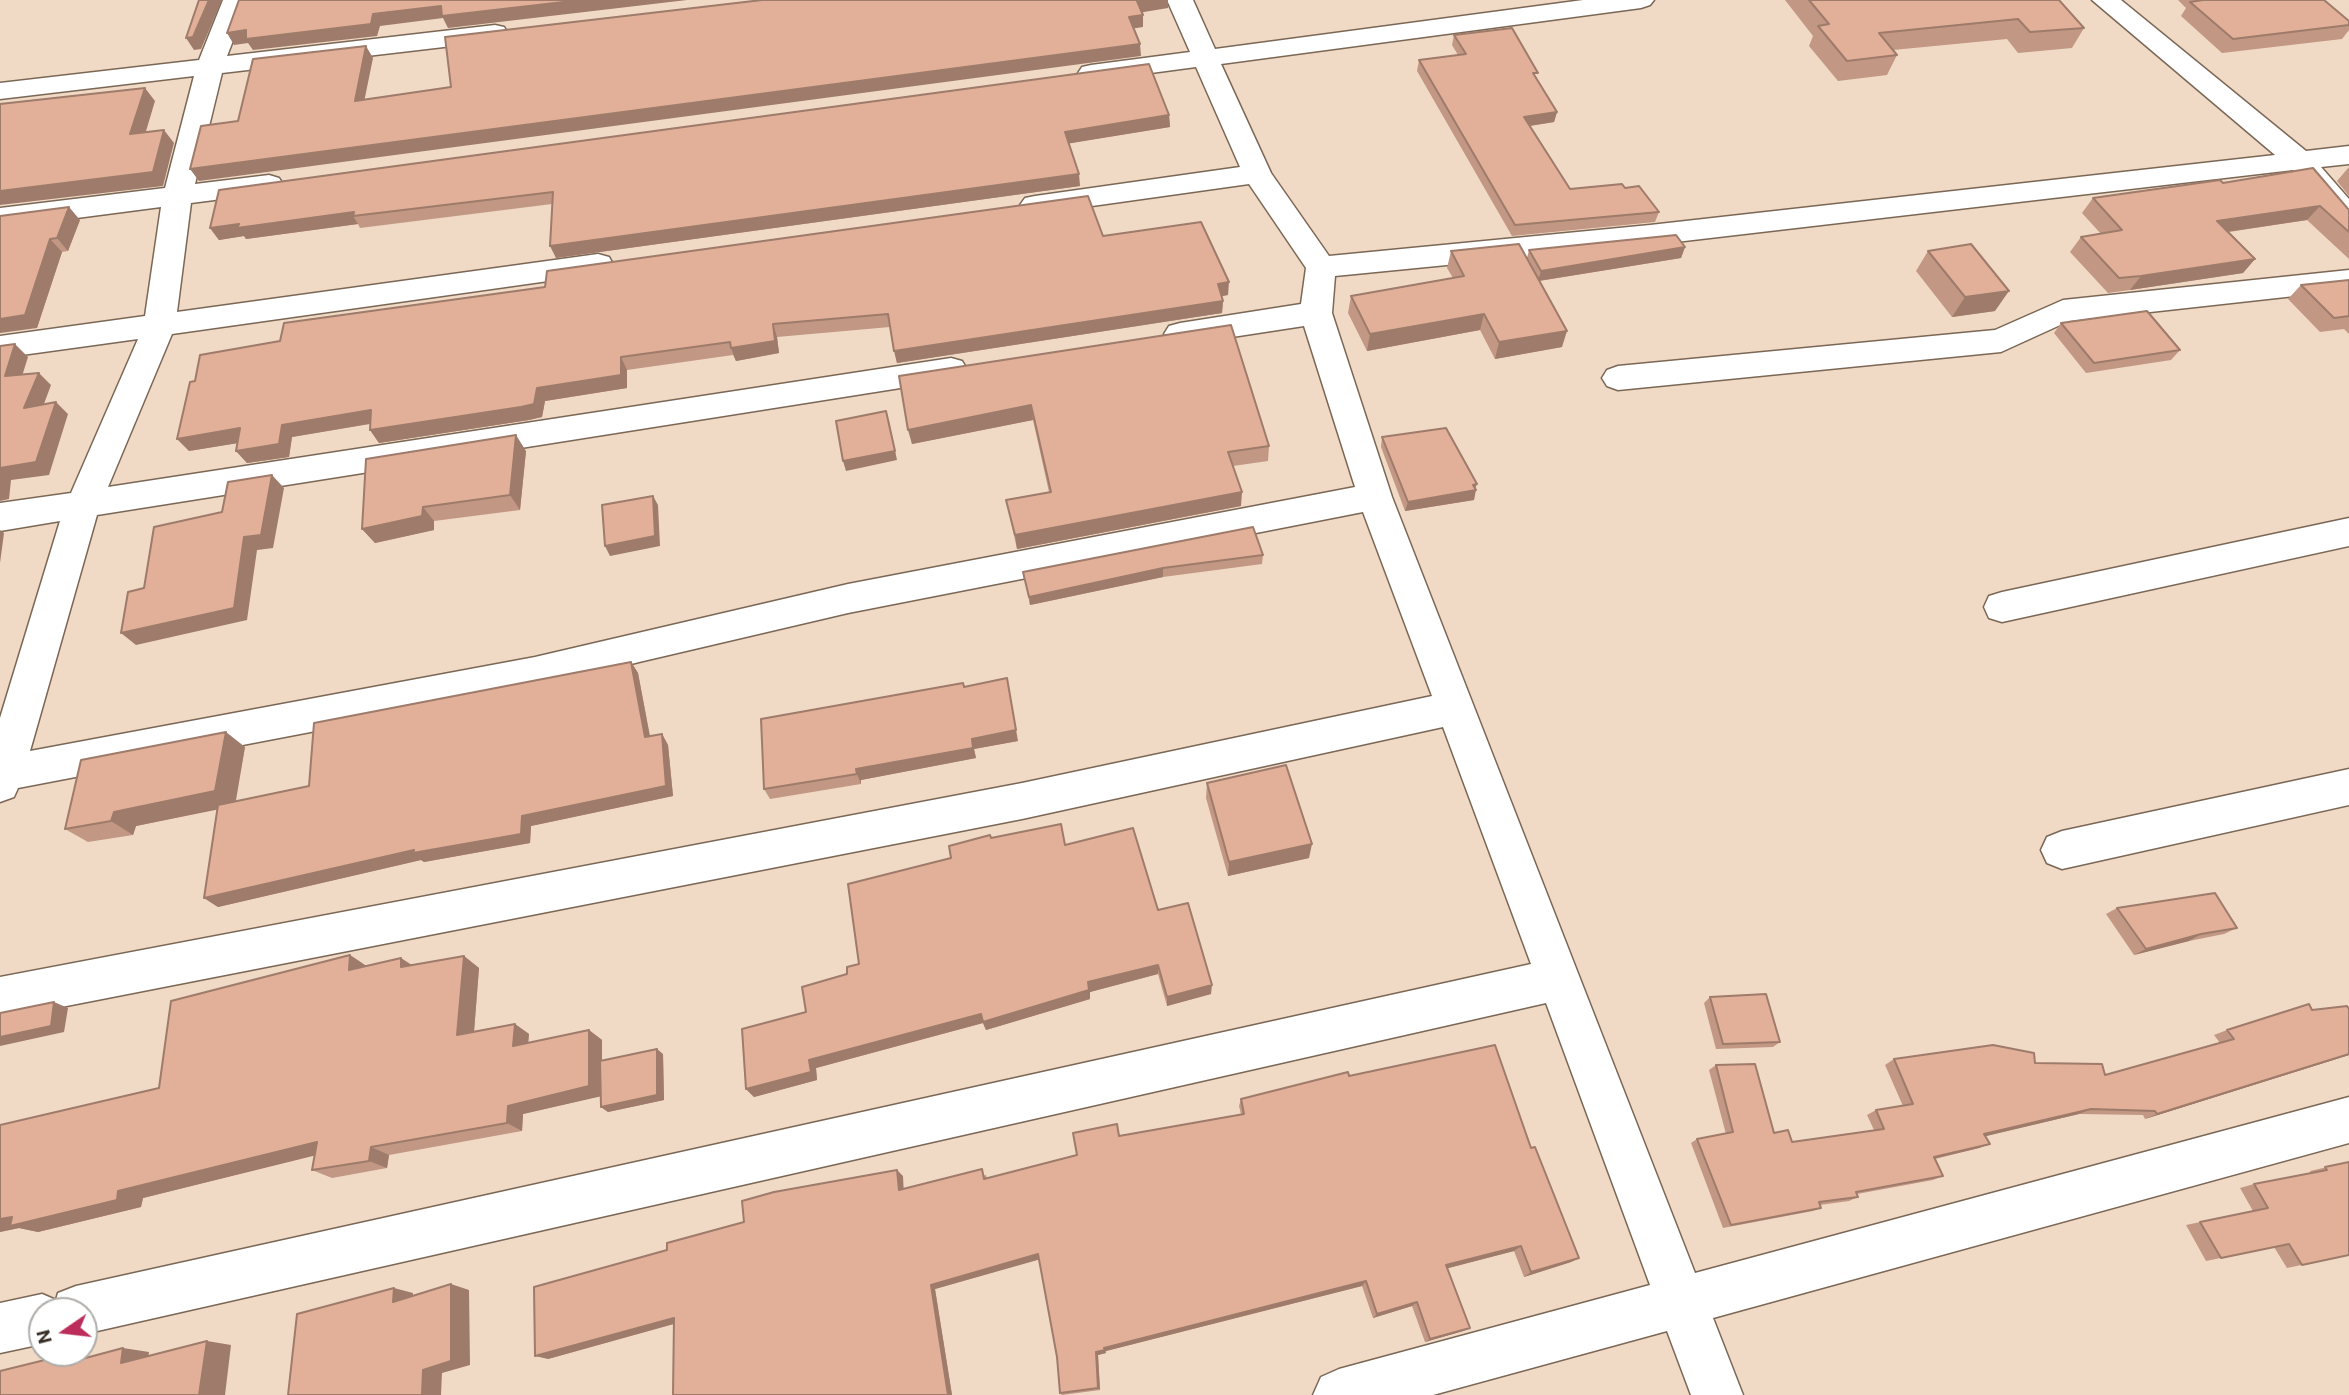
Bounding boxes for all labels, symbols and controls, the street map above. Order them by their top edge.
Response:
north arrow [28,1297,98,1367]
text: N [31,1327,57,1346]

